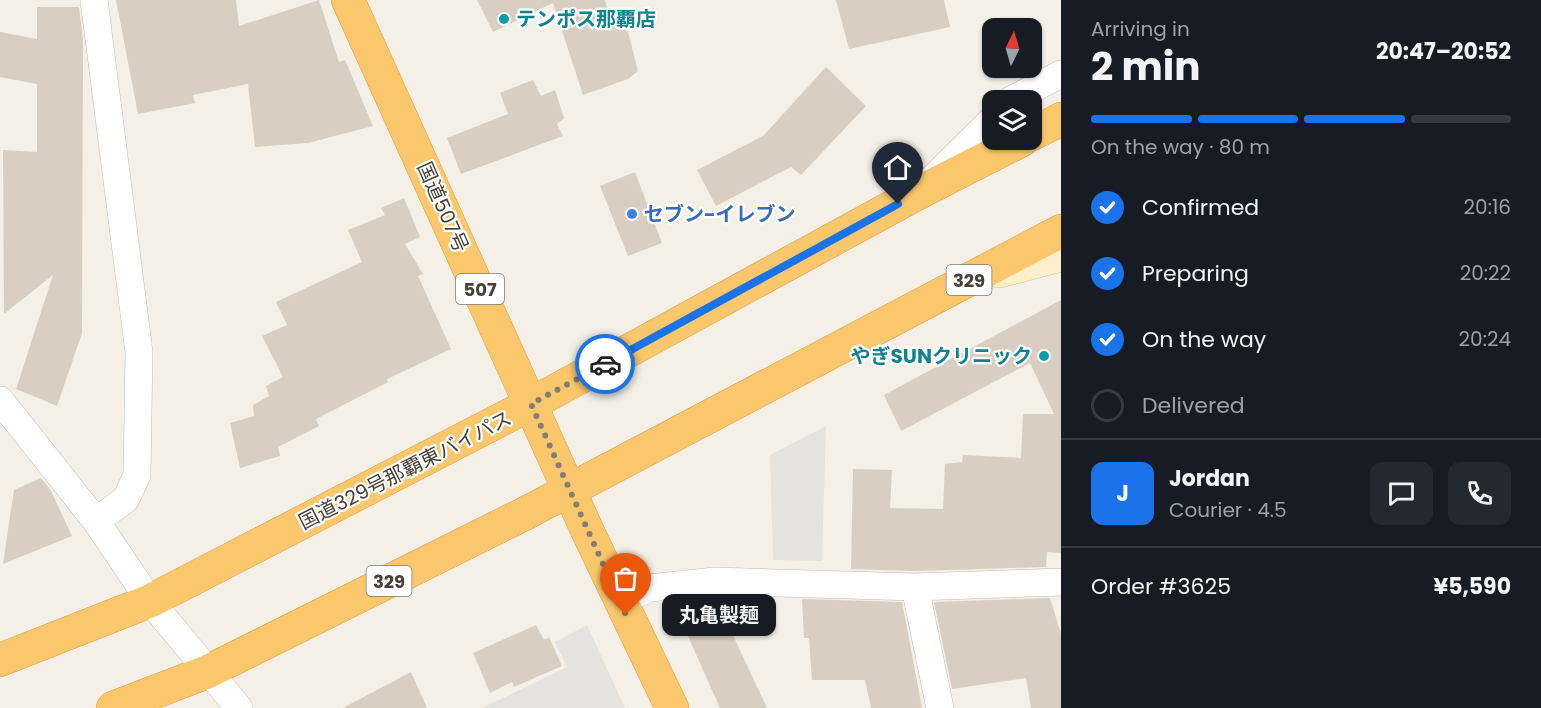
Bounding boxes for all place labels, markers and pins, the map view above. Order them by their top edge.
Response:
place label: テンポス那覇店 [516,5,656,33]
marker: テンポス那覇店 [497,12,511,26]
pin [872,142,923,204]
place label: セブン-イレブン [644,200,796,228]
marker: セブン-イレブン [625,207,639,221]
place label: やぎSUNクリニック [851,342,1032,370]
marker: やぎSUNクリニック [1037,349,1051,363]
pin [600,553,651,615]
callout: 丸亀製麺 [662,594,776,636]

